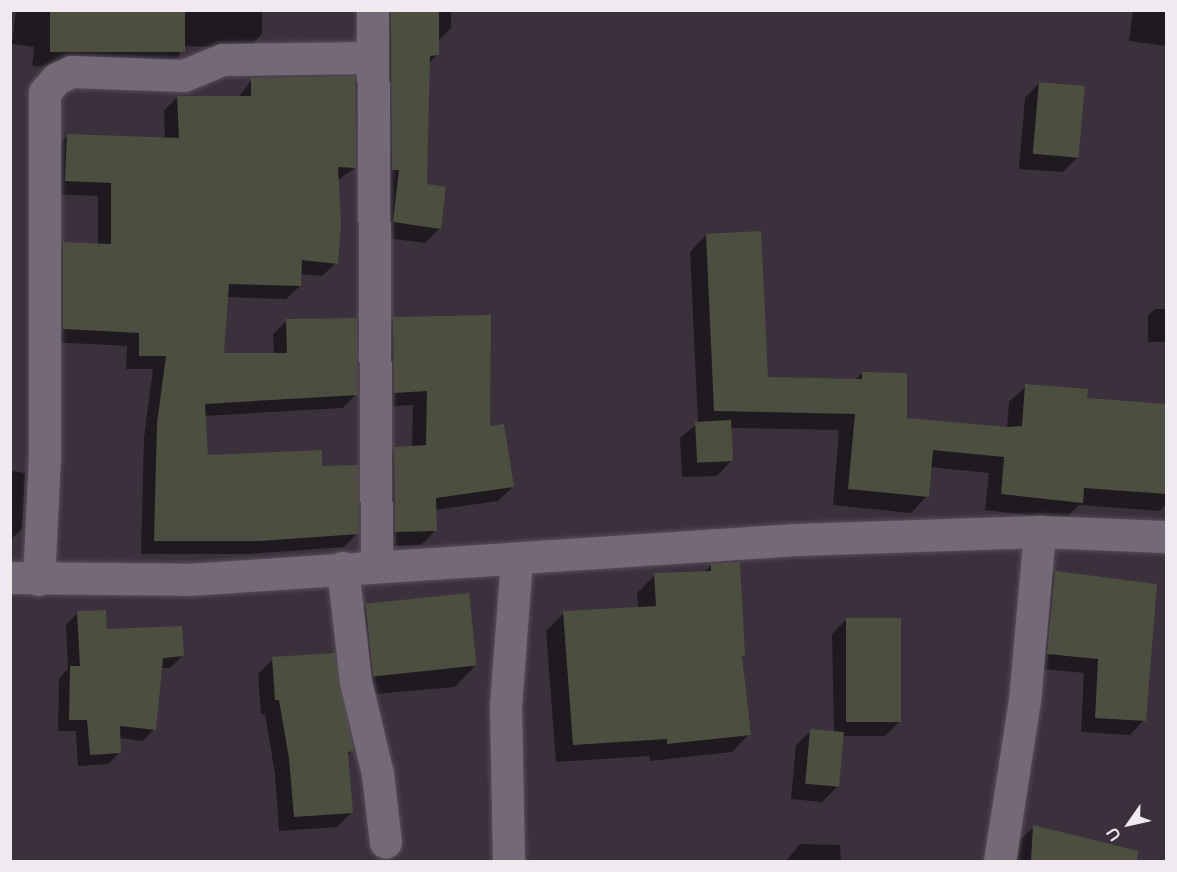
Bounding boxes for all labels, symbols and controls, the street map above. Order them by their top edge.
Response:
north arrow [1099,794,1159,854]
text: U [1102,823,1126,845]

